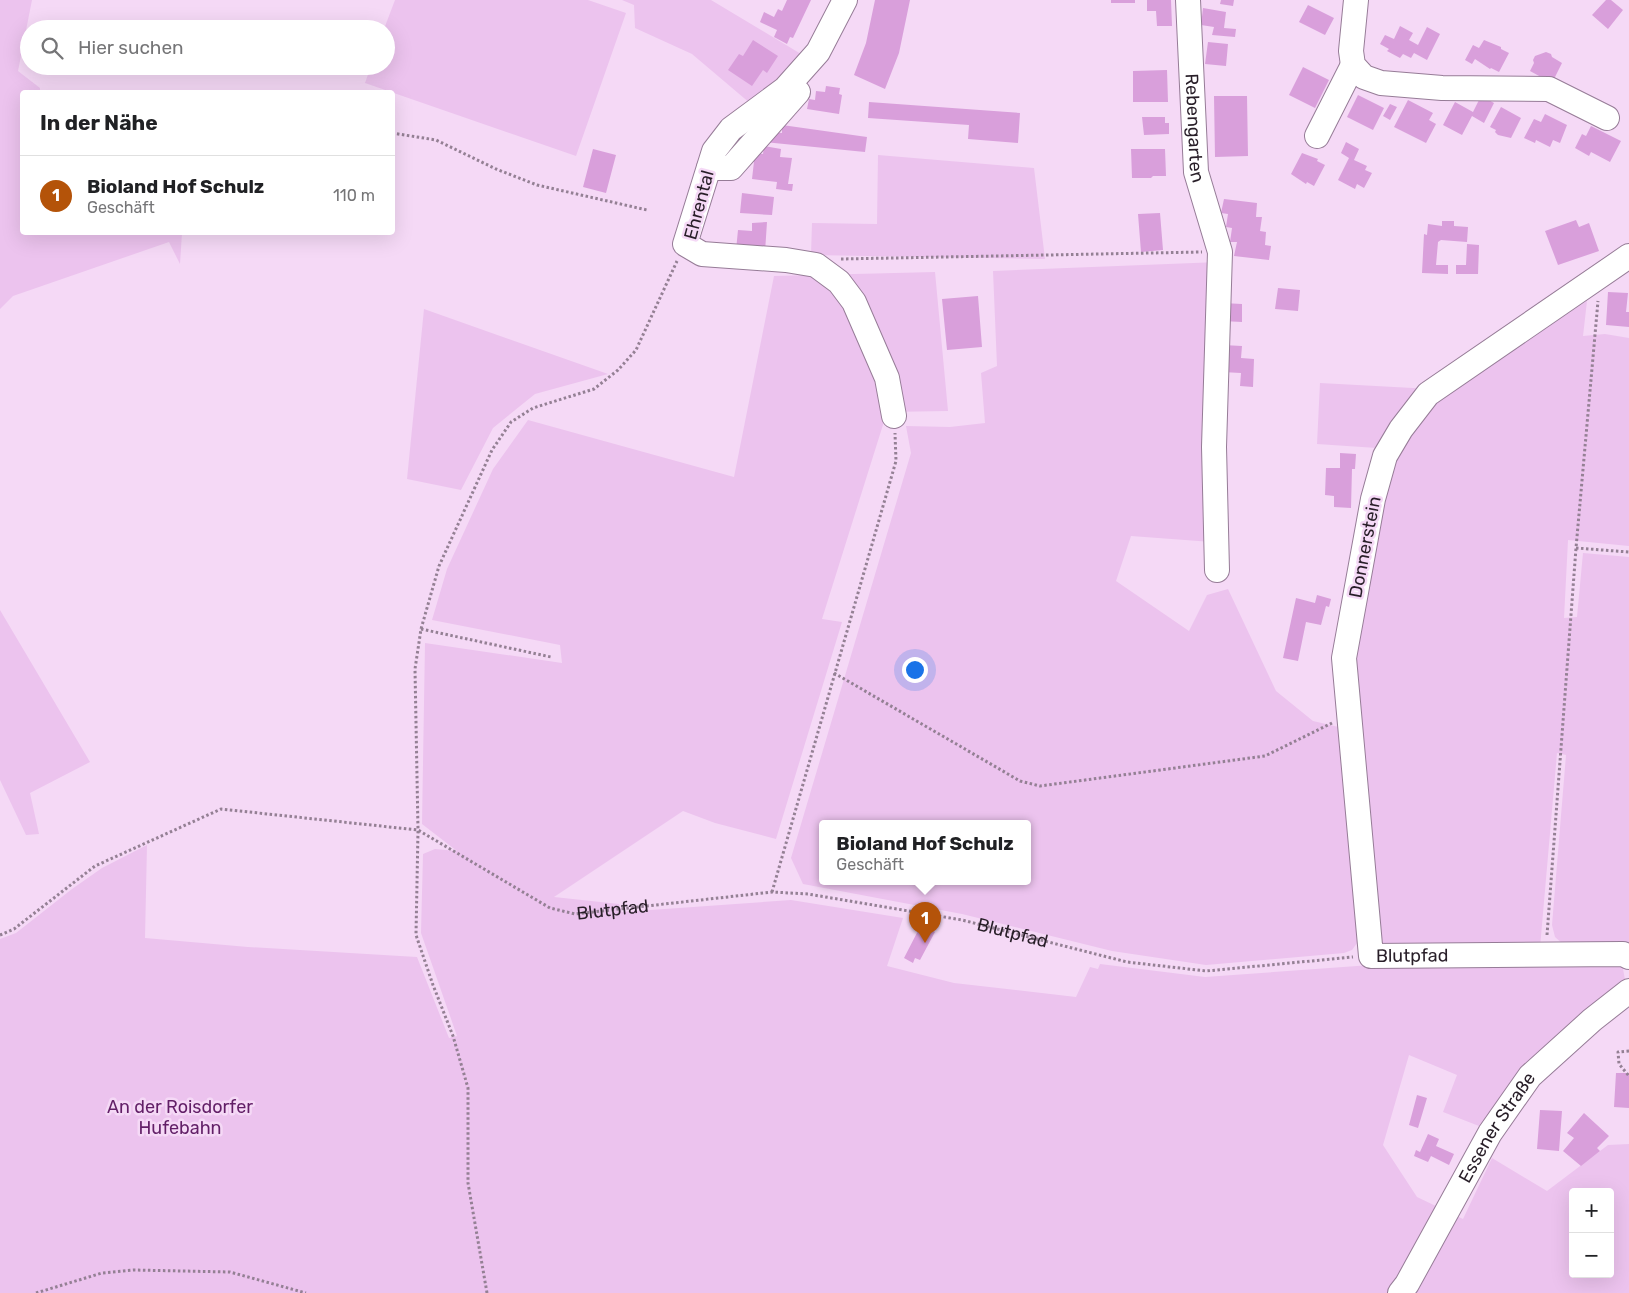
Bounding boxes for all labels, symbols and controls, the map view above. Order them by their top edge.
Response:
search box [20,20,395,75]
icon: search [38,34,66,62]
text: Hier suchen [78,36,184,59]
street label: Rebengarten [1180,73,1210,185]
text: In der Nähe [40,110,158,135]
street label: Ehrental [679,168,719,242]
text: Bioland Hof Schulz [87,175,264,198]
text: 1 [52,186,60,205]
text: 110 m [333,186,375,205]
text: Geschäft [87,198,155,217]
street label: Donnerstein [1344,494,1386,600]
your location [902,657,928,683]
popup [819,820,1031,885]
text: Bioland Hof Schulz [836,832,1014,855]
text: Geschäft [836,855,904,874]
street label: Blutpfad [575,895,650,925]
pin: 1 [909,902,941,943]
street label: Blutpfad [975,913,1050,952]
street label: Blutpfad [1376,944,1448,967]
street label: Essener Straße [1454,1068,1540,1187]
park label: An der Roisdorfer Hufebahn [107,1096,253,1139]
map controls [1569,1188,1614,1278]
button: + [1569,1188,1614,1233]
button: − [1569,1233,1614,1278]

